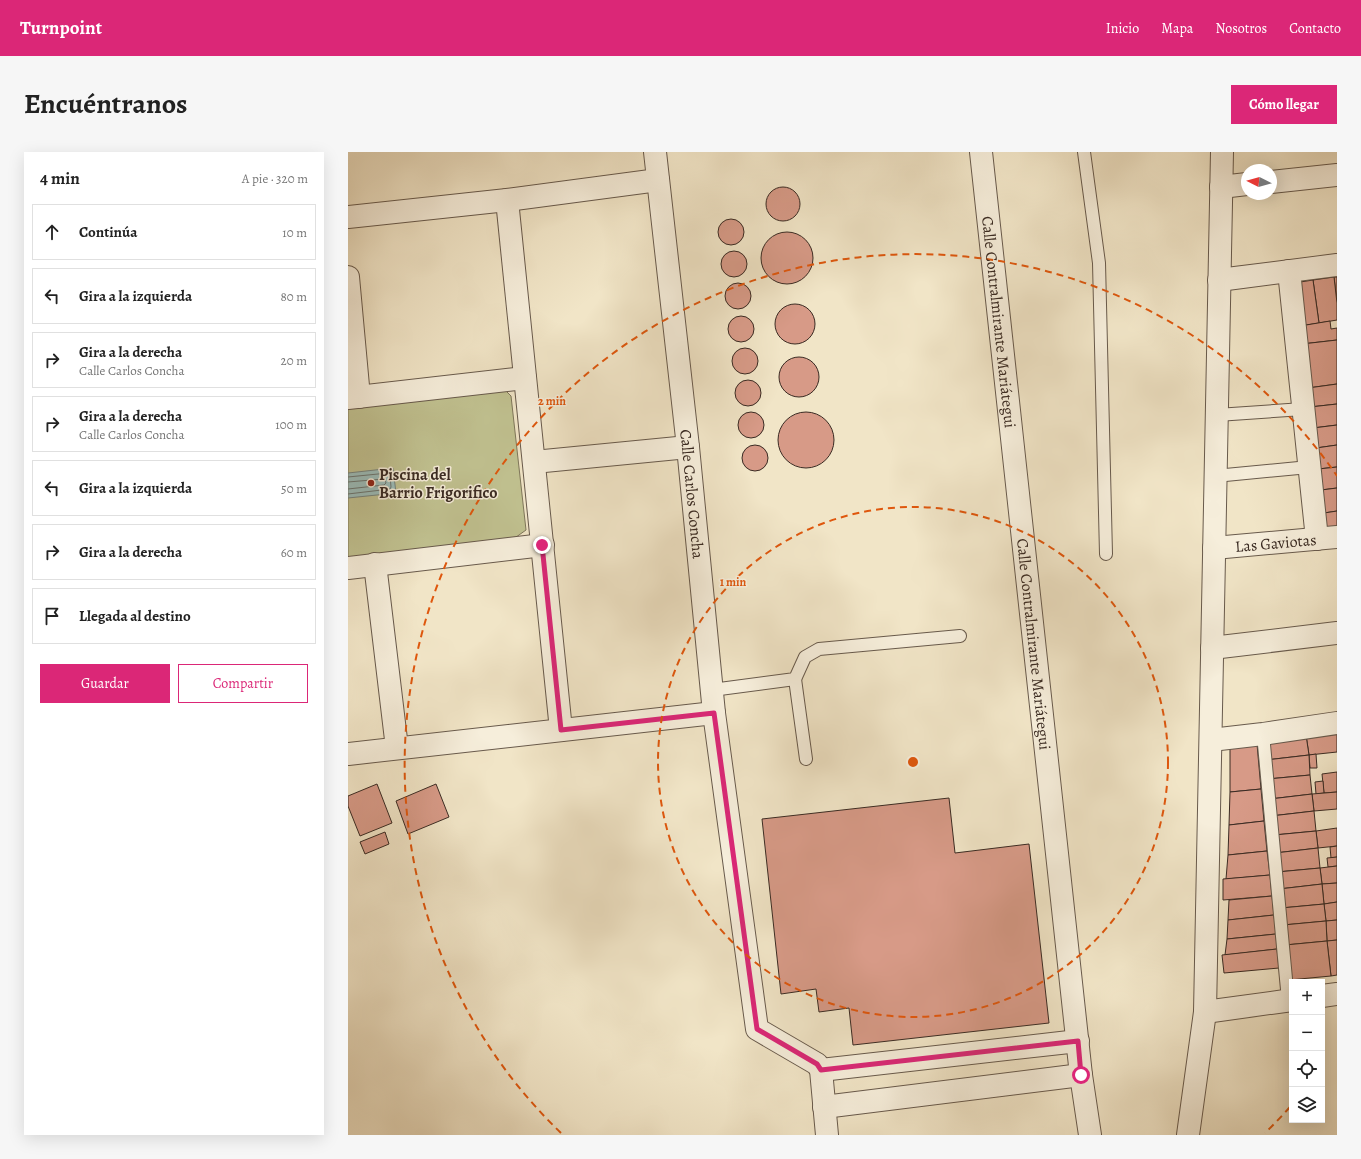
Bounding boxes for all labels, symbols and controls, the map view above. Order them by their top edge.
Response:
text: Turnpoint [20,15,102,41]
text: Inicio [1106,19,1139,38]
text: Mapa [1161,19,1193,38]
text: Nosotros [1215,19,1267,38]
text: Contacto [1289,19,1341,38]
text: Encuéntranos [24,85,188,123]
button: Cómo llegar [1231,85,1337,124]
north arrow [1241,164,1277,200]
text: 4 min [40,167,80,190]
text: A pie · 320 m [242,170,308,187]
street label: Calle Contralmirante Mariátegui [976,215,1021,429]
icon: ahead [41,221,63,243]
text: Continúa [79,222,137,242]
text: 10 m [282,224,307,241]
icon: left [41,285,63,307]
text: Gira a la izquierda [79,286,192,306]
text: 80 m [280,288,307,305]
text: Gira a la derecha [79,342,182,362]
icon: right [41,349,63,371]
text: 20 m [281,352,307,369]
text: Calle Carlos Concha [79,362,185,379]
text: 2 min [538,393,566,409]
text: Gira a la derecha [79,406,182,426]
icon: right [41,413,63,435]
text: 100 m [275,416,307,433]
text: Calle Carlos Concha [79,426,185,443]
street label: Calle Carlos Concha [674,428,709,560]
place label: Piscina del Barrio Frigorifico [379,464,497,504]
icon: left [41,477,63,499]
text: Gira a la izquierda [79,478,192,498]
marker: Piscina del Barrio Frigorifico [366,478,376,488]
text: 50 m [281,480,307,497]
street label: Las Gaviotas [1234,529,1317,558]
route end [533,536,551,554]
street label: Calle Contralmirante Mariátegui [1011,537,1056,751]
icon: right [41,541,63,563]
text: Gira a la derecha [79,542,182,562]
text: 60 m [281,544,307,561]
text: 1 min [720,574,747,590]
icon: arrive [41,605,63,627]
text: Llegada al destino [79,606,191,626]
button: Guardar [40,664,170,703]
button: Compartir [178,664,308,703]
centre of rings [906,755,920,769]
map controls [1289,979,1325,1123]
button: + [1289,979,1325,1015]
button: − [1289,1015,1325,1051]
button: locate [1289,1051,1325,1087]
route start [1072,1066,1090,1084]
button: layers [1289,1087,1325,1123]

